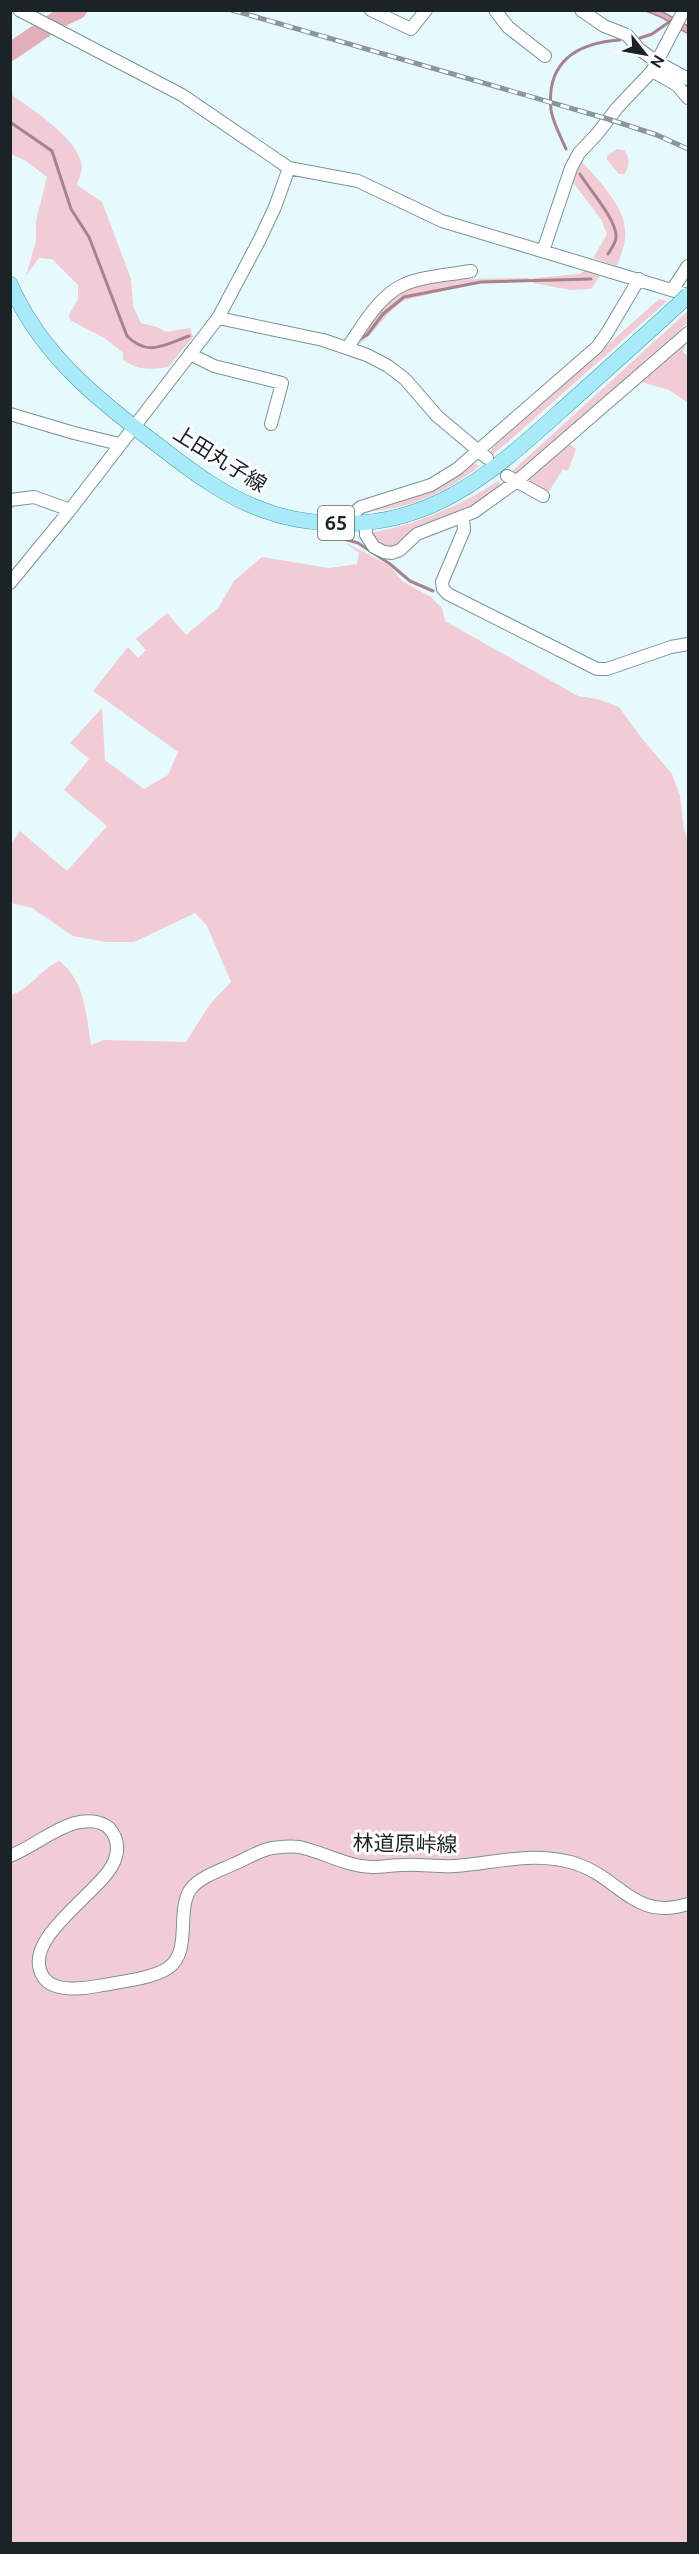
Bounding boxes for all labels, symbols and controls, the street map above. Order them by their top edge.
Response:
north arrow [615,24,675,84]
text: N [647,52,669,71]
street label: 上田丸子線 [170,420,271,496]
road number: 65 [318,506,354,540]
street label: 林道原峠線 [352,1830,458,1856]

